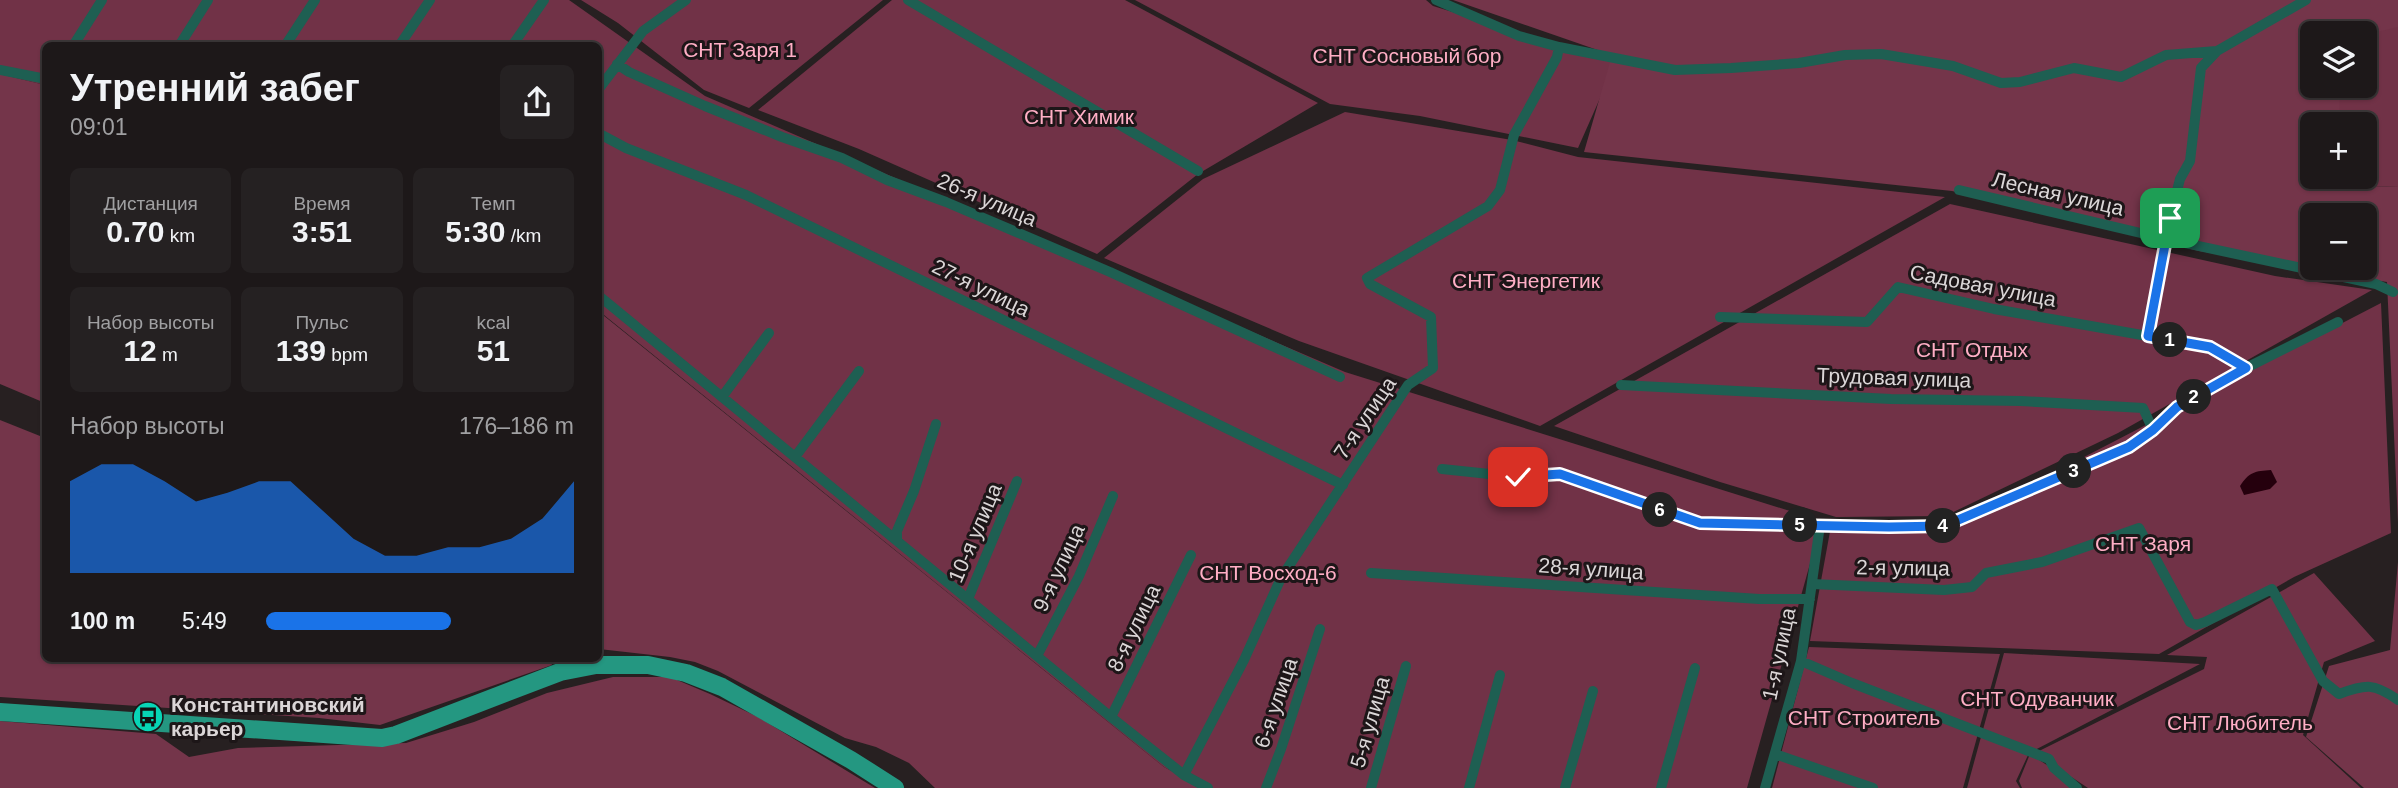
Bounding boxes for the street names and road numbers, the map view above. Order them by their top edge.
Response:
street label: Лесная улица [1990,167,2126,220]
street label: 26-я улица [934,168,1040,231]
street label: 27-я улица [929,254,1034,321]
street label: Садовая улица [1908,260,2059,311]
street label: Трудовая улица [1816,363,1972,392]
street label: 7-я улица [1329,372,1400,463]
street label: 10-я улица [943,480,1006,586]
street label: 9-я улица [1028,520,1089,615]
street label: 28-я улица [1538,553,1645,584]
street label: 2-я улица [1856,555,1950,580]
street label: 8-я улица [1103,580,1165,675]
street label: 1-я улица [1758,605,1800,702]
street label: 6-я улица [1249,655,1302,751]
street label: 5-я улица [1346,673,1394,770]

